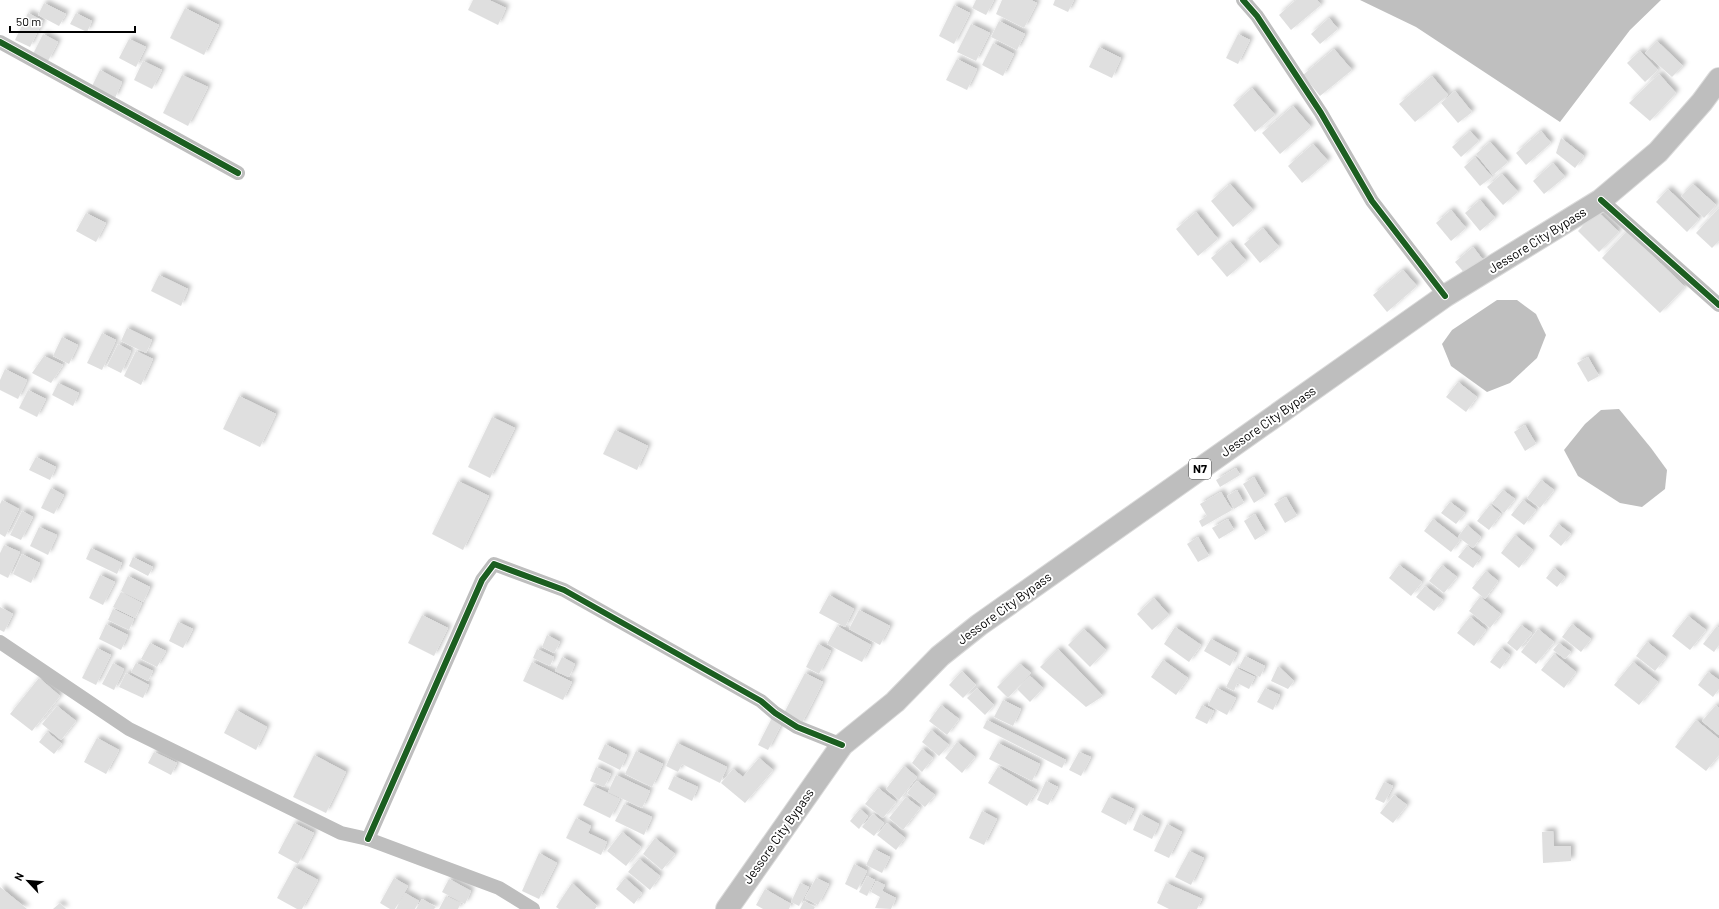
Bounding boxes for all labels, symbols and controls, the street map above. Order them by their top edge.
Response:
scale bar [10,8,135,34]
text: 50 m [16,14,41,28]
street label: Jessore City Bypass [1485,203,1589,277]
street label: Jessore City Bypass [1217,382,1319,460]
road number: N7 [1189,459,1211,479]
street label: Jessore City Bypass [954,568,1054,648]
street label: Jessore City Bypass [739,785,817,887]
north arrow [8,861,48,901]
text: N [11,870,26,883]

